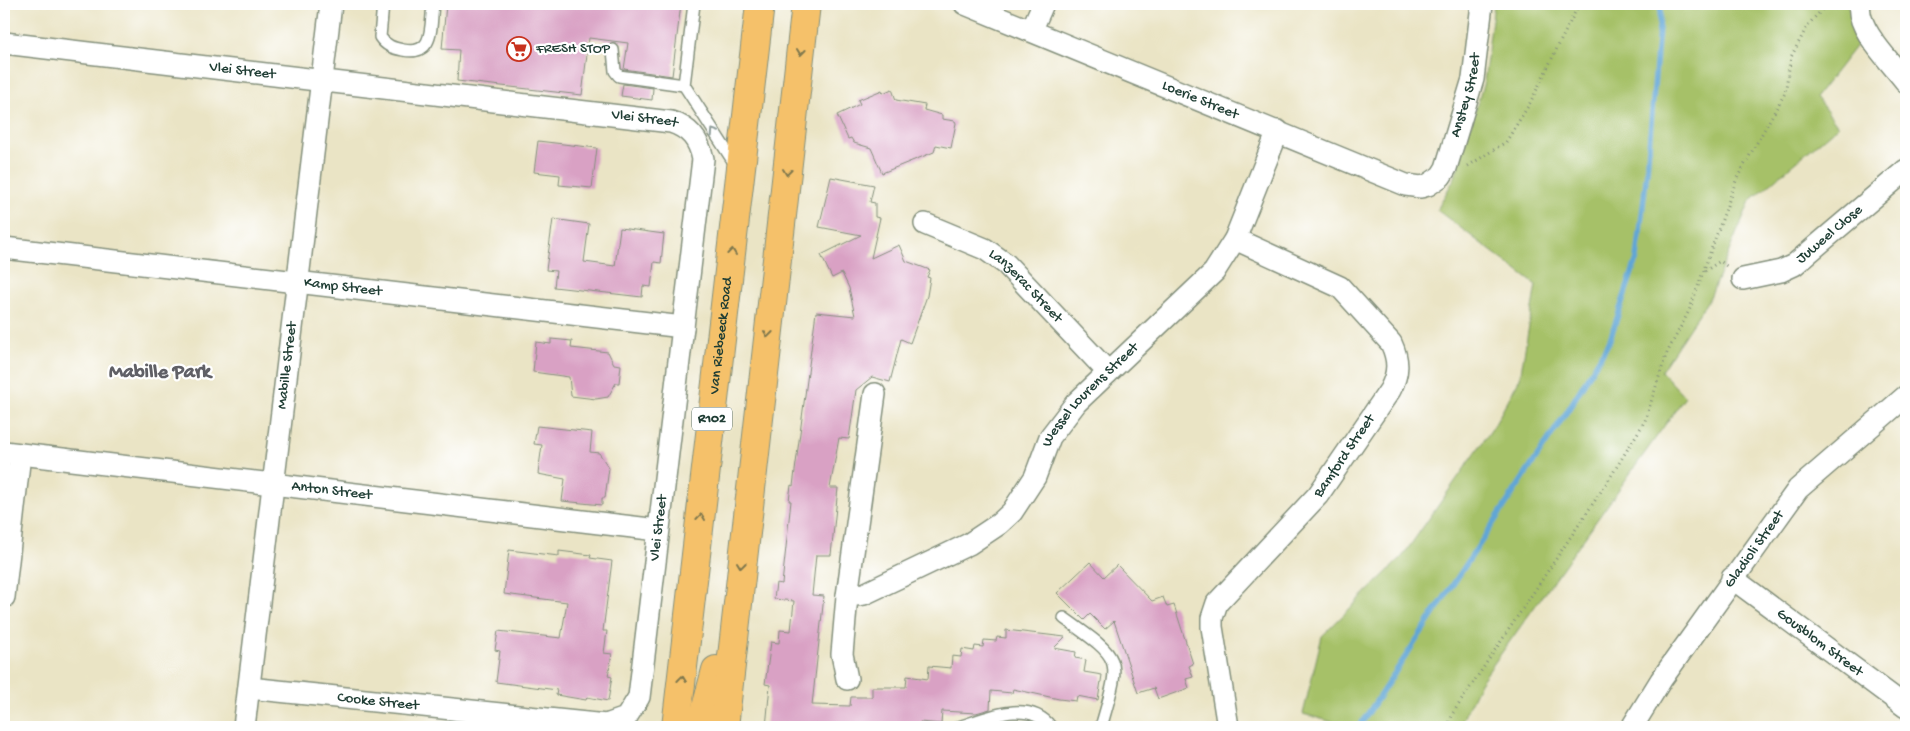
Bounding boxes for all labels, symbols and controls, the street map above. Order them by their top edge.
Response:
supermarket icon: FRESH STOP [506,36,532,62]
place label: FRESH STOP [535,40,611,58]
one-way arrow [796,49,807,57]
street label: Anstey Street [1447,50,1485,140]
street label: Vlei Street [207,58,278,84]
street label: Loerie Street [1159,77,1243,125]
street label: Vlei Street [610,106,682,133]
one-way arrow [711,128,720,137]
one-way arrow [782,169,793,177]
street label: Juweel Close [1793,201,1867,268]
street label: Lanzerac Street [985,245,1067,328]
one-way arrow [726,247,737,255]
street label: Kamp Street [303,274,384,301]
street label: Van Riebeeck Road [706,275,737,396]
street label: Mabille Street [273,319,302,410]
one-way arrow [763,330,774,338]
street label: Wessel Lourens Street [1038,338,1144,449]
district label: Mabille Park [109,362,213,385]
road number: R102 [692,408,732,430]
street label: Bamford Street [1309,410,1380,502]
street label: Anton Street [291,477,375,505]
street label: Vlei Street [646,492,672,563]
street label: Gladioli Street [1721,506,1790,592]
one-way arrow [695,513,706,521]
one-way arrow [736,561,747,569]
street label: Gousblom Street [1773,605,1868,682]
one-way arrow [676,675,687,683]
street label: Cooke Street [336,689,421,715]

